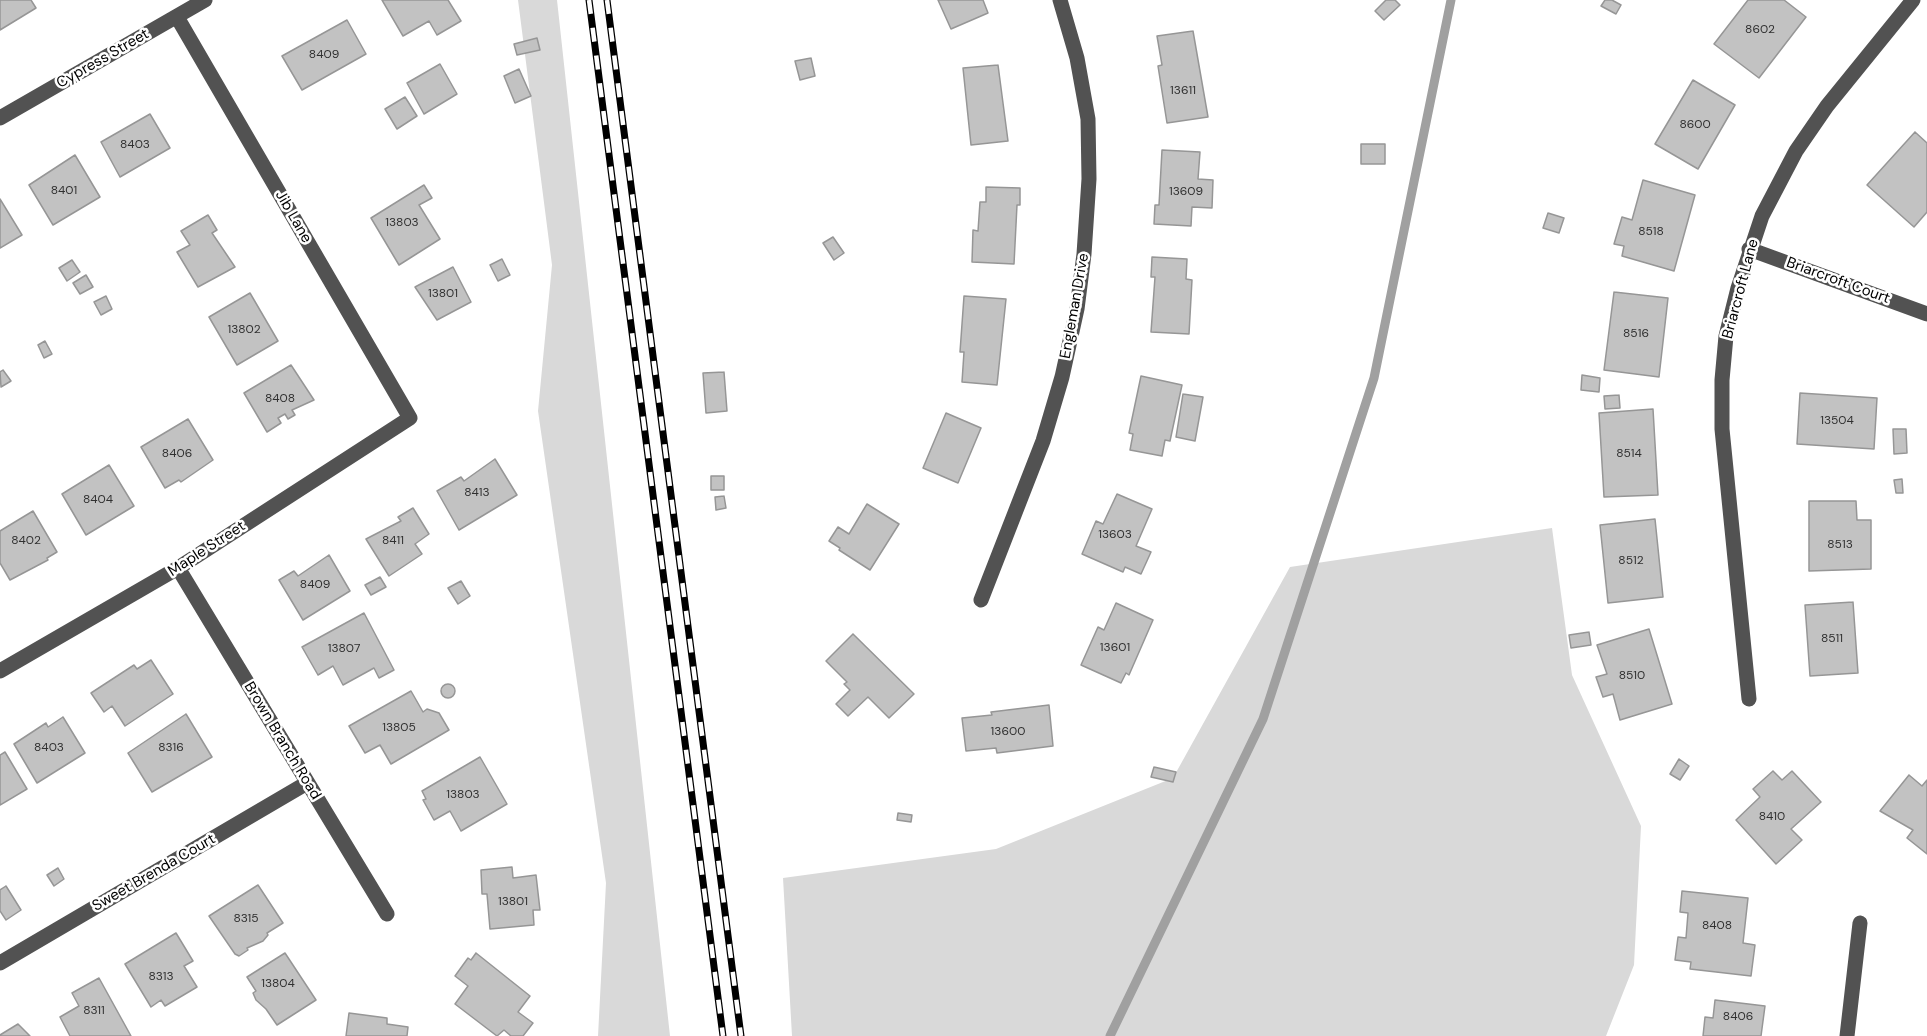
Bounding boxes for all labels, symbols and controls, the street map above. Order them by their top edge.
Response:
house number: 8602 [1745,23,1775,37]
street label: Cypress Street [54,25,152,93]
house number: 8409 [309,48,339,62]
house number: 13611 [1170,84,1196,98]
house number: 8600 [1679,118,1711,132]
house number: 8403 [120,138,150,152]
house number: 8401 [51,184,77,198]
house number: 13609 [1169,185,1203,199]
street label: Jib Lane [271,188,315,246]
house number: 13803 [385,216,419,230]
house number: 8518 [1638,225,1664,239]
street label: Briarcroft Lane [1719,237,1763,341]
street label: Engleman Drive [1057,252,1093,360]
street label: Briarcroft Court [1784,254,1892,308]
house number: 13801 [428,287,458,301]
house number: 13802 [227,323,261,337]
house number: 8516 [1623,327,1649,341]
house number: 8408 [265,392,295,406]
house number: 13504 [1820,414,1854,428]
house number: 8406 [162,447,192,461]
house number: 8514 [1616,447,1642,461]
house number: 8413 [464,486,490,500]
house number: 8404 [83,493,113,507]
street label: Maple Street [165,517,249,581]
house number: 13603 [1098,528,1132,542]
house number: 8402 [11,534,41,548]
house number: 8411 [382,534,404,548]
house number: 8513 [1827,538,1853,552]
house number: 8512 [1618,554,1644,568]
house number: 8409 [300,578,330,592]
house number: 8511 [1821,632,1843,646]
house number: 13601 [1100,641,1130,655]
house number: 13807 [328,642,360,656]
house number: 8510 [1619,669,1645,683]
street label: Brown Branch Road [240,679,324,803]
house number: 13805 [382,721,416,735]
house number: 13600 [991,725,1025,739]
house number: 8403 [34,741,64,755]
house number: 8316 [158,741,184,755]
house number: 13803 [446,788,480,802]
house number: 8410 [1759,810,1785,824]
street label: Sweet Brenda Court [89,830,219,916]
house number: 13801 [498,895,528,909]
house number: 8315 [233,912,259,926]
house number: 8408 [1702,919,1732,933]
house number: 8313 [148,970,174,984]
house number: 13804 [261,977,295,991]
house number: 8311 [83,1004,105,1018]
house number: 8406 [1723,1010,1753,1024]

